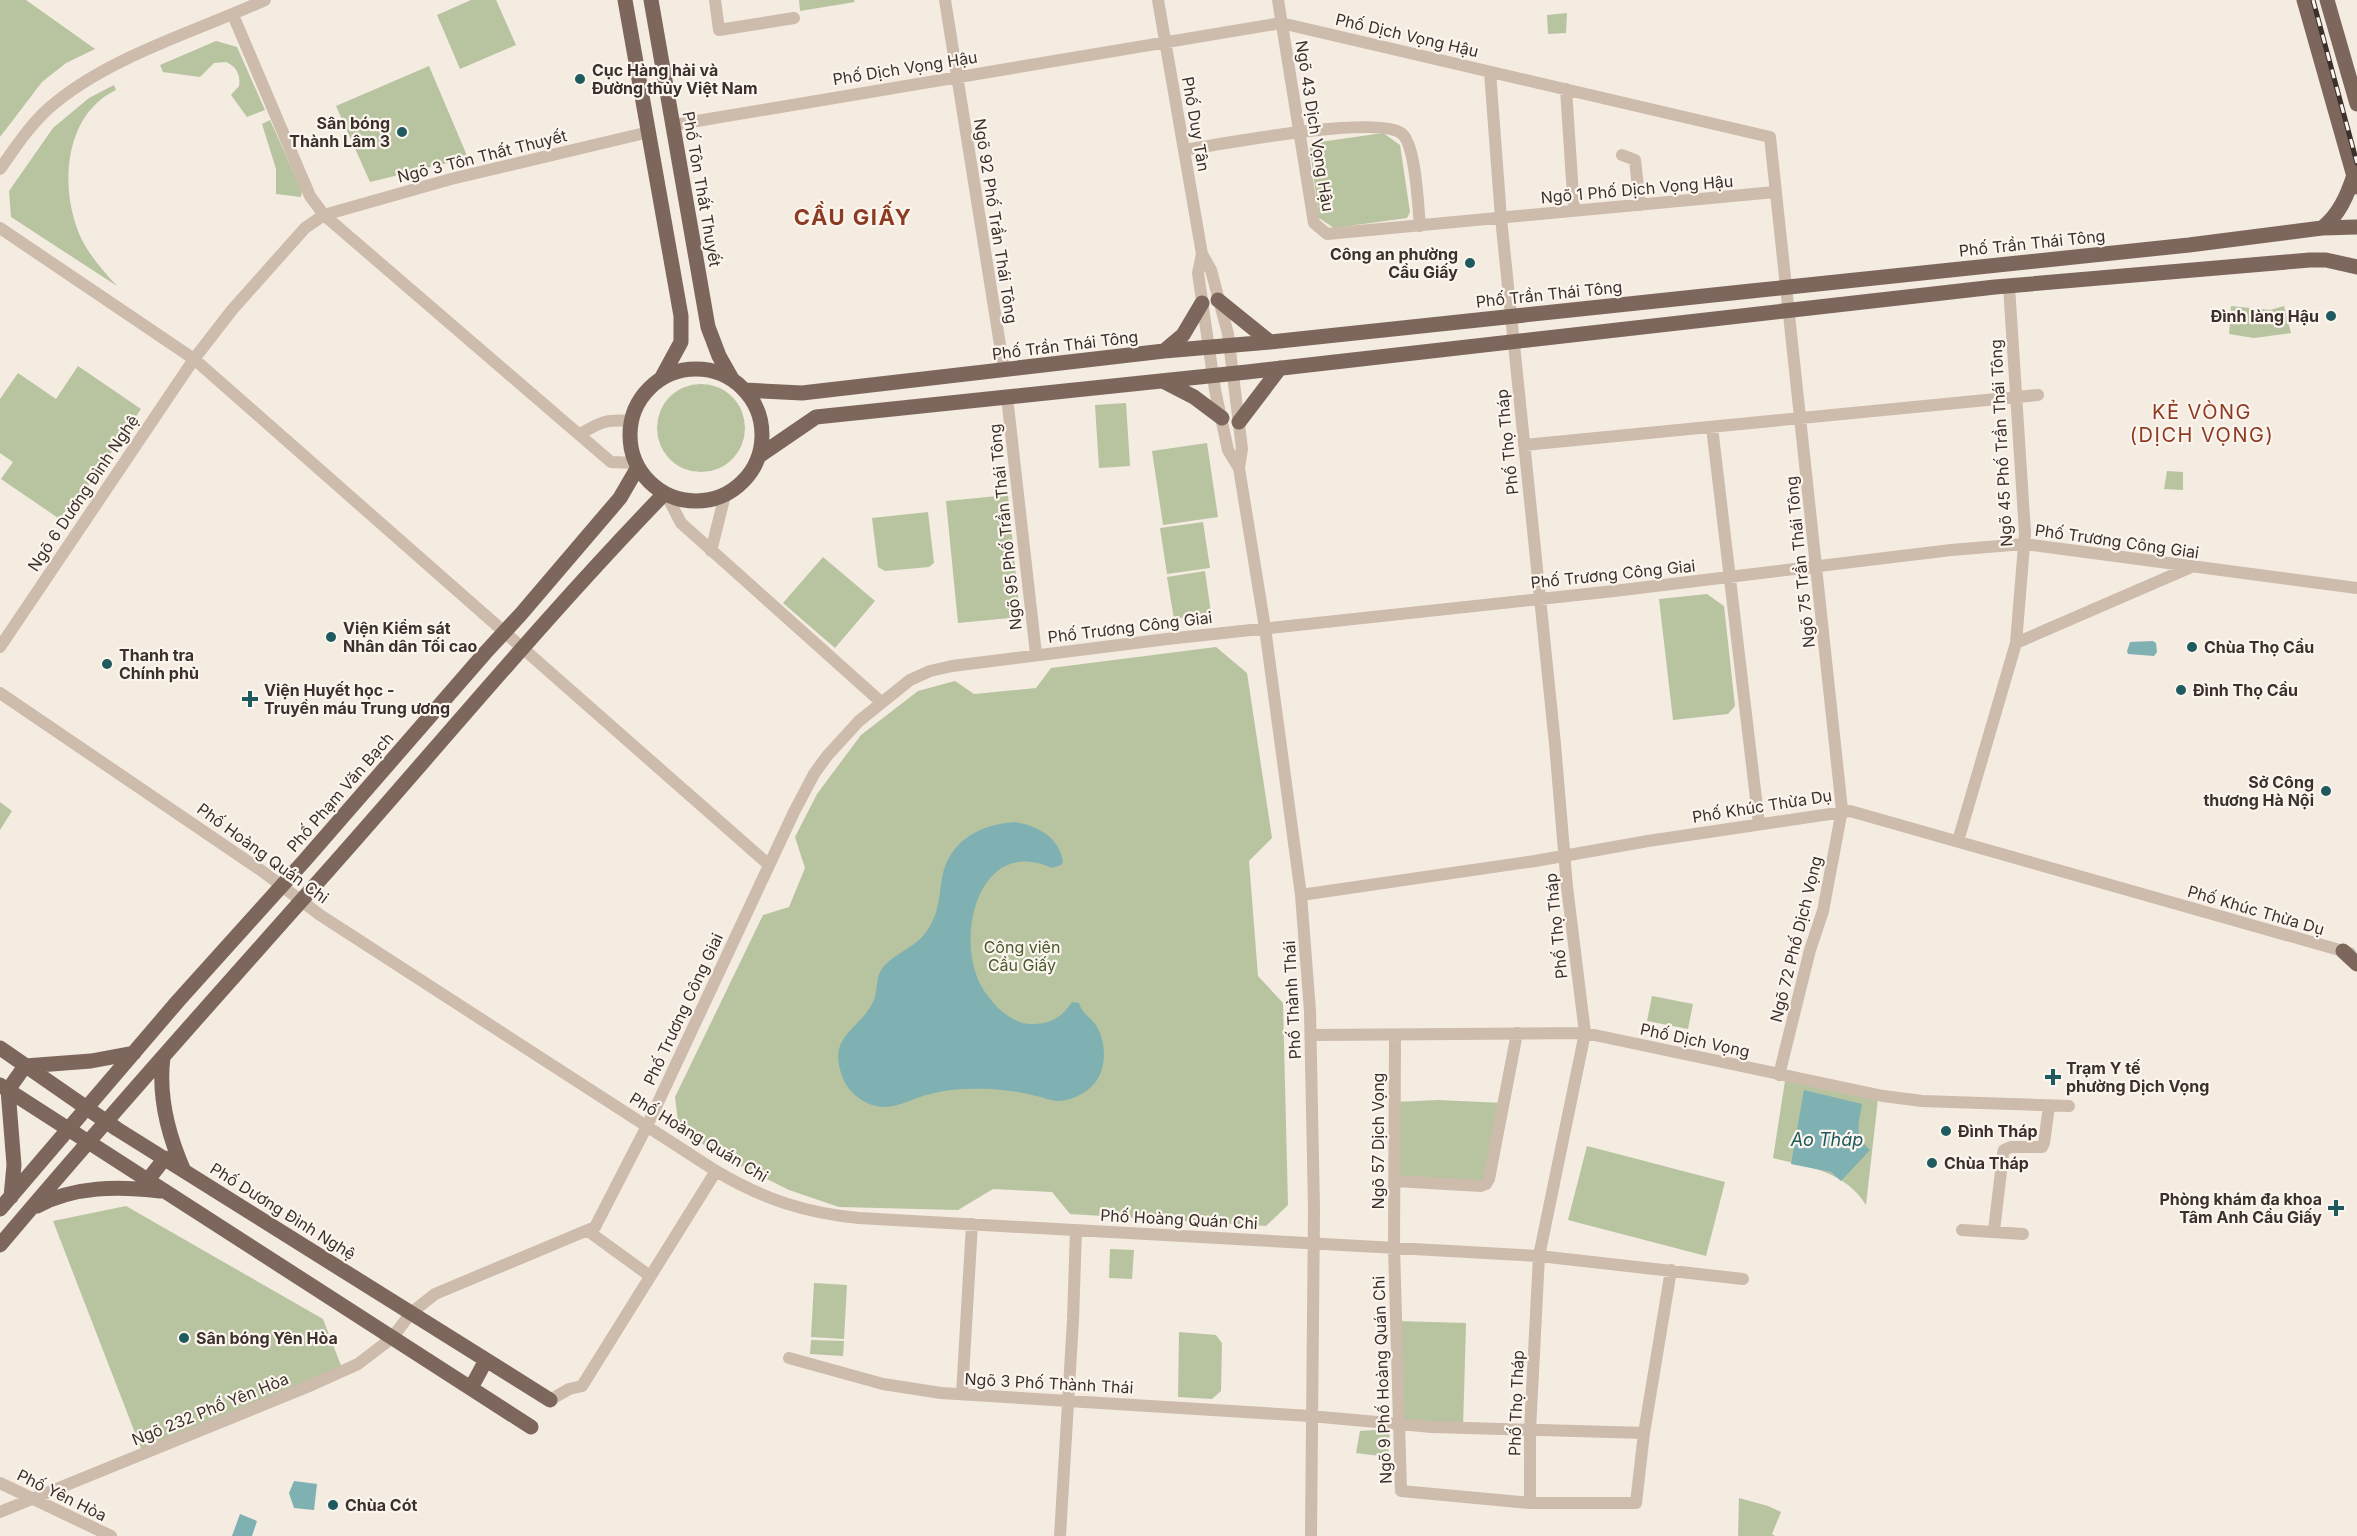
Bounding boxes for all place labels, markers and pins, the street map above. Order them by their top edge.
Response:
place label: Cục Hàng hải và Đường thủy Việt Nam [592,60,758,98]
marker: Cục Hàng hải và Đường thủy Việt Nam [573,72,587,86]
place label: Sân bóng Thành Lâm 3 [289,113,390,151]
marker: Sân bóng Thành Lâm 3 [395,125,409,139]
place label: Công an phường Cầu Giấy [1330,244,1458,282]
marker: Công an phường Cầu Giấy [1463,256,1477,270]
place label: Đình làng Hậu [2211,306,2319,326]
marker: Đình làng Hậu [2324,309,2338,323]
place label: Viện Kiểm sát Nhân dân Tối cao [343,618,478,656]
marker: Viện Kiểm sát Nhân dân Tối cao [324,630,338,644]
place label: Chùa Thọ Cầu [2204,637,2314,657]
marker: Chùa Thọ Cầu [2185,640,2199,654]
place label: Thanh tra Chính phủ [119,645,199,683]
marker: Thanh tra Chính phủ [100,657,114,671]
place label: Viện Huyết học - Truyền máu Trung ương [264,680,450,718]
place label: Đình Thọ Cầu [2193,680,2298,700]
marker: Đình Thọ Cầu [2174,683,2188,697]
marker: Viện Huyết học - Truyền máu Trung ương [241,690,259,708]
place label: Sở Công thương Hà Nội [2203,772,2314,810]
marker: Sở Công thương Hà Nội [2319,784,2333,798]
place label: Trạm Y tế phường Dịch Vọng [2066,1058,2209,1096]
marker: Trạm Y tế phường Dịch Vọng [2044,1068,2062,1086]
place label: Đình Tháp [1958,1121,2038,1141]
marker: Đình Tháp [1939,1124,1953,1138]
place label: Chùa Tháp [1944,1153,2029,1173]
marker: Chùa Tháp [1925,1156,1939,1170]
place label: Phòng khám đa khoa Tâm Anh Cầu Giấy [2159,1189,2322,1227]
marker: Phòng khám đa khoa Tâm Anh Cầu Giấy [2327,1199,2345,1217]
place label: Sân bóng Yên Hòa [196,1328,338,1348]
marker: Sân bóng Yên Hòa [177,1331,191,1345]
place label: Chùa Cót [345,1495,417,1515]
marker: Chùa Cót [326,1498,340,1512]

